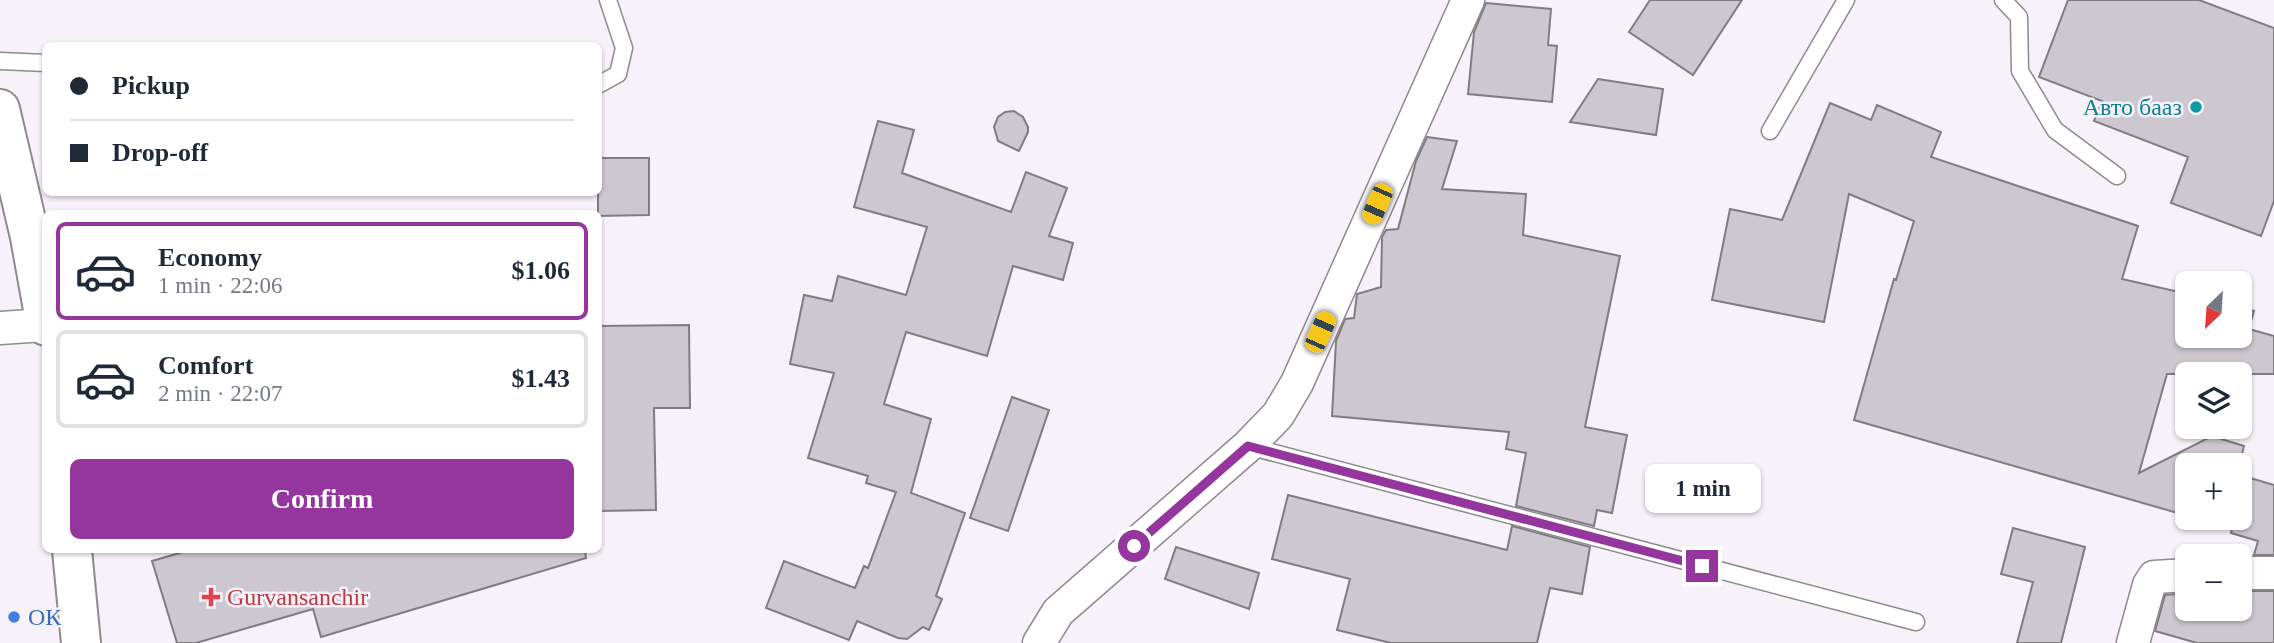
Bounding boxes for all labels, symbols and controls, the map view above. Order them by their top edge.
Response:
text: Pickup [112,71,190,100]
place label: Авто бааз [2083,94,2182,120]
marker: Авто бааз [2188,99,2204,115]
text: Drop-off [112,138,208,167]
car [1359,181,1396,227]
icon: car [74,240,137,303]
text: Economy [158,243,262,272]
text: $1.06 [512,256,570,285]
north arrow [2175,271,2252,348]
map controls [2175,271,2252,621]
text: 1 min · 22:06 [158,273,283,298]
car [1302,309,1339,355]
icon: car [74,348,137,411]
text: Comfort [158,351,253,380]
button: layers [2175,362,2252,439]
text: $1.43 [512,364,570,393]
text: 2 min · 22:07 [158,381,283,406]
button: + [2175,453,2252,530]
button: Confirm [70,459,574,539]
callout: 1 min [1644,464,1760,514]
text: 1 min [1675,476,1731,501]
route start [1118,530,1150,562]
button: − [2175,544,2252,621]
route end [1686,550,1718,582]
place label: Gurvansanchir [227,584,368,610]
marker: Gurvansanchir [201,587,221,607]
place label: ОК [28,604,62,630]
marker: ОК [6,609,22,625]

